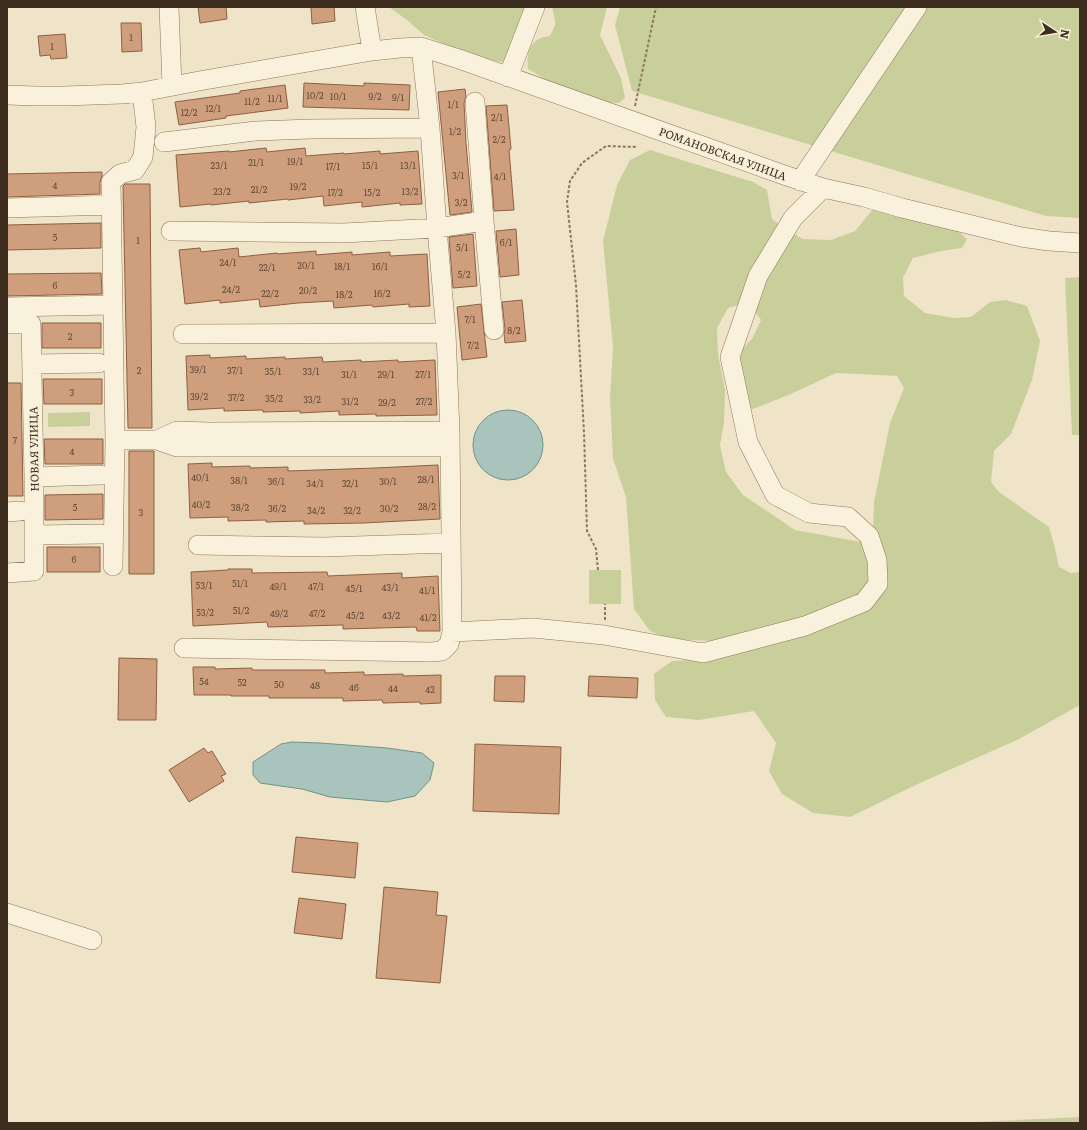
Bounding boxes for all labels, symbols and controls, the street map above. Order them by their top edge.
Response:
north arrow [1035,12,1075,52]
text: N [1057,28,1075,40]
house number: 1 [129,30,133,44]
house number: 1 [50,39,54,53]
house number: 10/2 [306,88,324,102]
house number: 10/1 [330,89,347,103]
house number: 9/2 [368,89,382,103]
house number: 9/1 [392,90,404,104]
house number: 11/1 [268,91,283,105]
house number: 11/2 [244,94,260,108]
house number: 1/1 [447,97,459,111]
house number: 12/1 [205,101,221,115]
house number: 12/2 [181,105,198,119]
house number: 2/1 [491,110,503,124]
street label: РОМАНОВСКАЯ УЛИЦА [657,122,789,184]
house number: 1/2 [449,124,461,138]
house number: 2/2 [493,132,506,146]
house number: 19/1 [287,154,303,168]
house number: 21/1 [248,155,264,169]
house number: 23/1 [211,158,228,172]
house number: 15/1 [362,158,378,172]
house number: 13/1 [400,158,416,172]
house number: 17/1 [326,159,341,173]
house number: 3/1 [452,168,464,182]
house number: 4/1 [494,169,507,183]
house number: 4 [53,178,58,192]
house number: 19/2 [290,179,307,193]
house number: 21/2 [251,182,268,196]
house number: 23/2 [213,184,231,198]
house number: 13/2 [402,184,419,198]
house number: 17/2 [327,185,343,199]
house number: 15/2 [364,185,381,199]
house number: 3/2 [454,195,468,209]
house number: 5 [53,230,58,244]
house number: 1 [136,233,140,247]
house number: 6/1 [500,235,513,249]
house number: 5/1 [456,240,468,254]
house number: 24/1 [219,255,237,269]
house number: 20/1 [297,258,315,272]
house number: 18/1 [334,259,350,273]
house number: 16/1 [372,259,388,273]
house number: 22/1 [259,260,276,274]
house number: 5/2 [458,267,471,281]
house number: 6 [53,278,58,292]
house number: 24/2 [222,282,240,296]
house number: 20/2 [299,283,318,297]
house number: 22/2 [261,286,279,300]
house number: 16/2 [374,286,391,300]
house number: 18/2 [335,287,353,301]
house number: 7/1 [464,312,476,326]
house number: 8/2 [507,323,521,337]
house number: 2 [68,329,73,343]
house number: 7/2 [467,338,479,352]
house number: 39/1 [189,362,207,376]
house number: 2 [137,363,142,377]
house number: 37/1 [227,363,243,377]
house number: 35/1 [265,364,282,378]
house number: 33/1 [303,364,320,378]
house number: 31/1 [341,367,357,381]
house number: 29/1 [378,367,395,381]
house number: 27/1 [415,367,431,381]
house number: 3 [70,385,75,399]
house number: 39/2 [190,389,208,403]
house number: 37/2 [228,390,245,404]
house number: 35/2 [265,391,283,405]
house number: 33/2 [303,392,321,406]
house number: 31/2 [342,394,359,408]
house number: 27/2 [416,394,433,408]
house number: 29/2 [378,395,396,409]
street label: НОВАЯ УЛИЦА [24,406,42,492]
house number: 7 [13,433,18,447]
house number: 4 [70,444,75,458]
house number: 40/1 [191,470,209,484]
house number: 28/1 [417,472,435,486]
house number: 38/1 [230,473,248,487]
house number: 36/1 [267,474,285,488]
house number: 30/1 [379,474,397,488]
house number: 34/1 [306,476,324,490]
house number: 32/1 [342,476,359,490]
house number: 40/2 [192,497,211,511]
house number: 28/2 [418,499,436,513]
house number: 5 [73,500,78,514]
house number: 38/2 [231,500,250,514]
house number: 36/2 [268,501,286,515]
house number: 30/2 [380,501,399,515]
house number: 34/2 [307,503,326,517]
house number: 32/2 [343,503,361,517]
house number: 3 [139,505,144,519]
house number: 6 [72,552,77,566]
house number: 51/1 [232,576,248,590]
house number: 53/1 [196,578,213,592]
house number: 49/1 [269,579,287,593]
house number: 47/1 [308,579,324,593]
house number: 43/1 [381,580,399,594]
house number: 45/1 [345,581,363,595]
house number: 41/1 [419,583,435,597]
house number: 51/2 [233,603,250,617]
house number: 53/2 [196,605,214,619]
house number: 49/2 [270,606,288,620]
house number: 47/2 [309,606,326,620]
house number: 45/2 [346,608,364,622]
house number: 43/2 [382,608,400,622]
house number: 41/2 [419,610,437,624]
house number: 54 [199,674,209,688]
house number: 52 [237,675,247,689]
house number: 50 [274,677,284,691]
house number: 48 [310,678,320,692]
house number: 46 [349,680,359,694]
house number: 44 [388,681,398,695]
house number: 42 [425,682,435,696]

